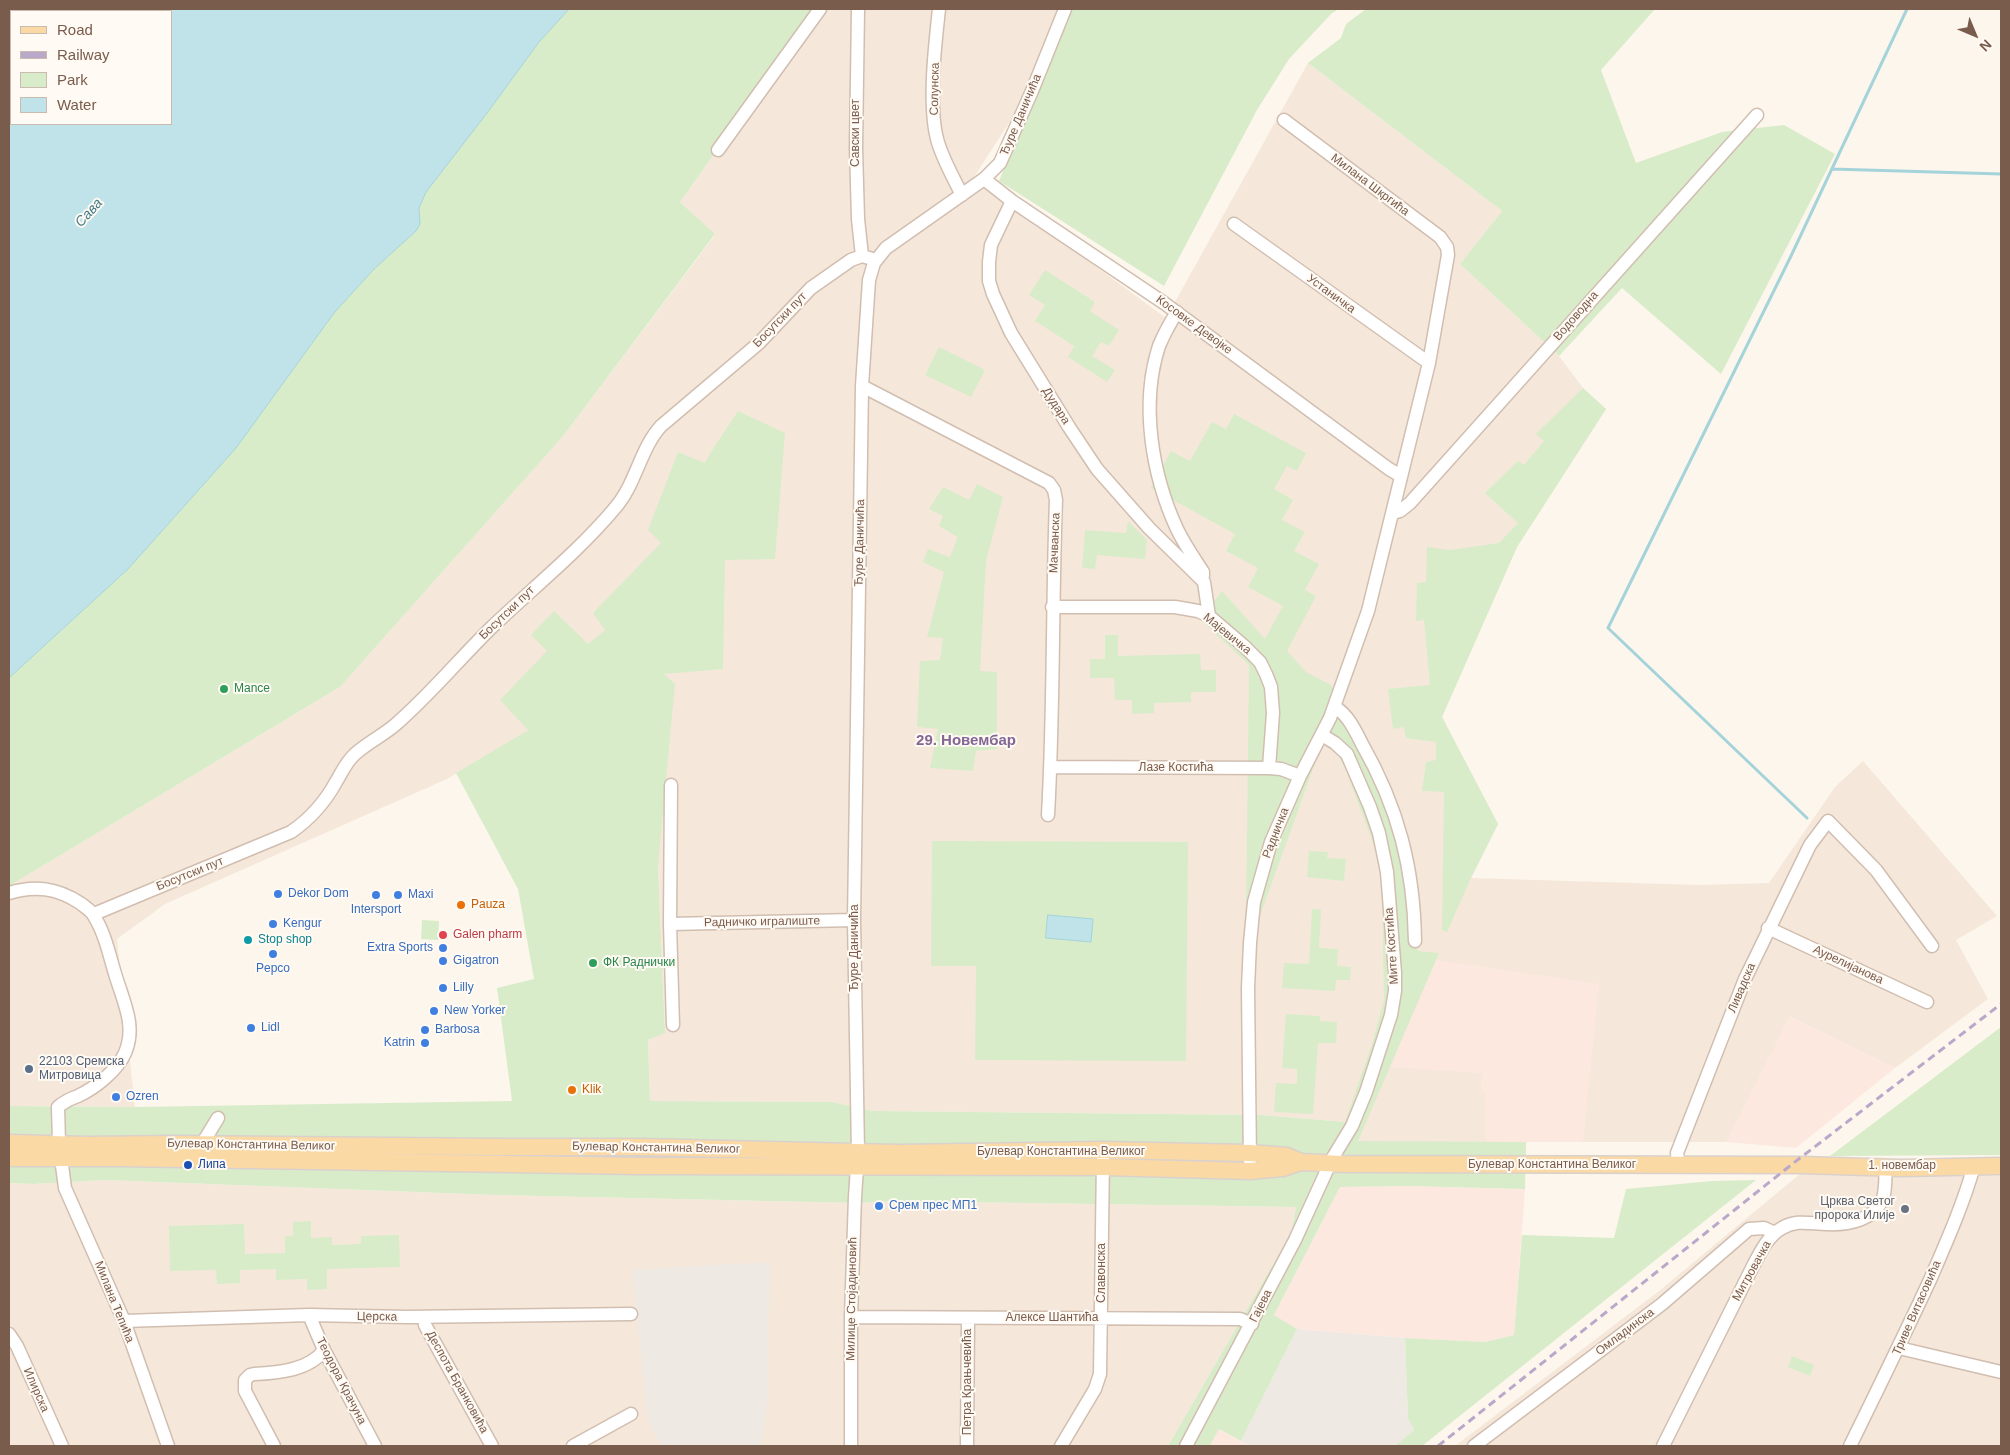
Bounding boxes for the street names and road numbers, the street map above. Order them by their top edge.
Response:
street label: Солунска [927,62,943,116]
street label: Ђуре Даничића [997,72,1045,158]
street label: Савски цвет [849,99,863,167]
street label: Милана Шкргића [1328,151,1412,219]
street label: Устаничка [1304,272,1358,316]
street label: Водоводна [1551,288,1601,344]
street label: Босутски пут [750,289,810,351]
street label: Косовке Девојке [1153,293,1235,357]
street label: Дудара [1039,385,1073,427]
street label: Ђуре Даничића [852,499,868,587]
street label: Мачванска [1047,513,1063,573]
street label: Босутски пут [476,583,538,643]
street label: Мајевичка [1200,610,1254,658]
street label: Лазе Костића [1138,761,1214,775]
street label: Радничка [1260,806,1292,860]
street label: Босутски пут [154,854,226,894]
street label: Ђуре Даничића [848,904,862,992]
street label: Мите Костића [1382,907,1402,985]
street label: Радничко игралиште [704,914,820,930]
street label: Аурелијанова [1811,942,1885,988]
street label: Ливадска [1725,961,1759,1015]
street label: Булевар Константина Великог [167,1136,335,1154]
street label: Булевар Константина Великог [572,1139,740,1157]
street label: Булевар Константина Великог [977,1145,1145,1159]
street label: Булевар Константина Великог [1468,1158,1636,1172]
street label: 1. новембар [1868,1159,1936,1173]
street label: Милице Стојадиновић [844,1237,860,1361]
street label: Митровачка [1730,1238,1774,1304]
street label: Славонска [1095,1243,1109,1303]
street label: Триве Витасовића [1890,1258,1944,1358]
street label: Милана Тепића [91,1259,137,1345]
street label: Гајева [1247,1287,1275,1325]
street label: Омладинска [1593,1305,1657,1359]
street label: Церска [357,1309,397,1325]
street label: Алексе Шантића [1006,1311,1098,1325]
street label: Деспота Бранковића [423,1328,491,1436]
street label: Петра Крањчевића [961,1329,975,1435]
street label: Теодора Крачуна [313,1335,369,1427]
street label: Илирска [20,1366,52,1414]

